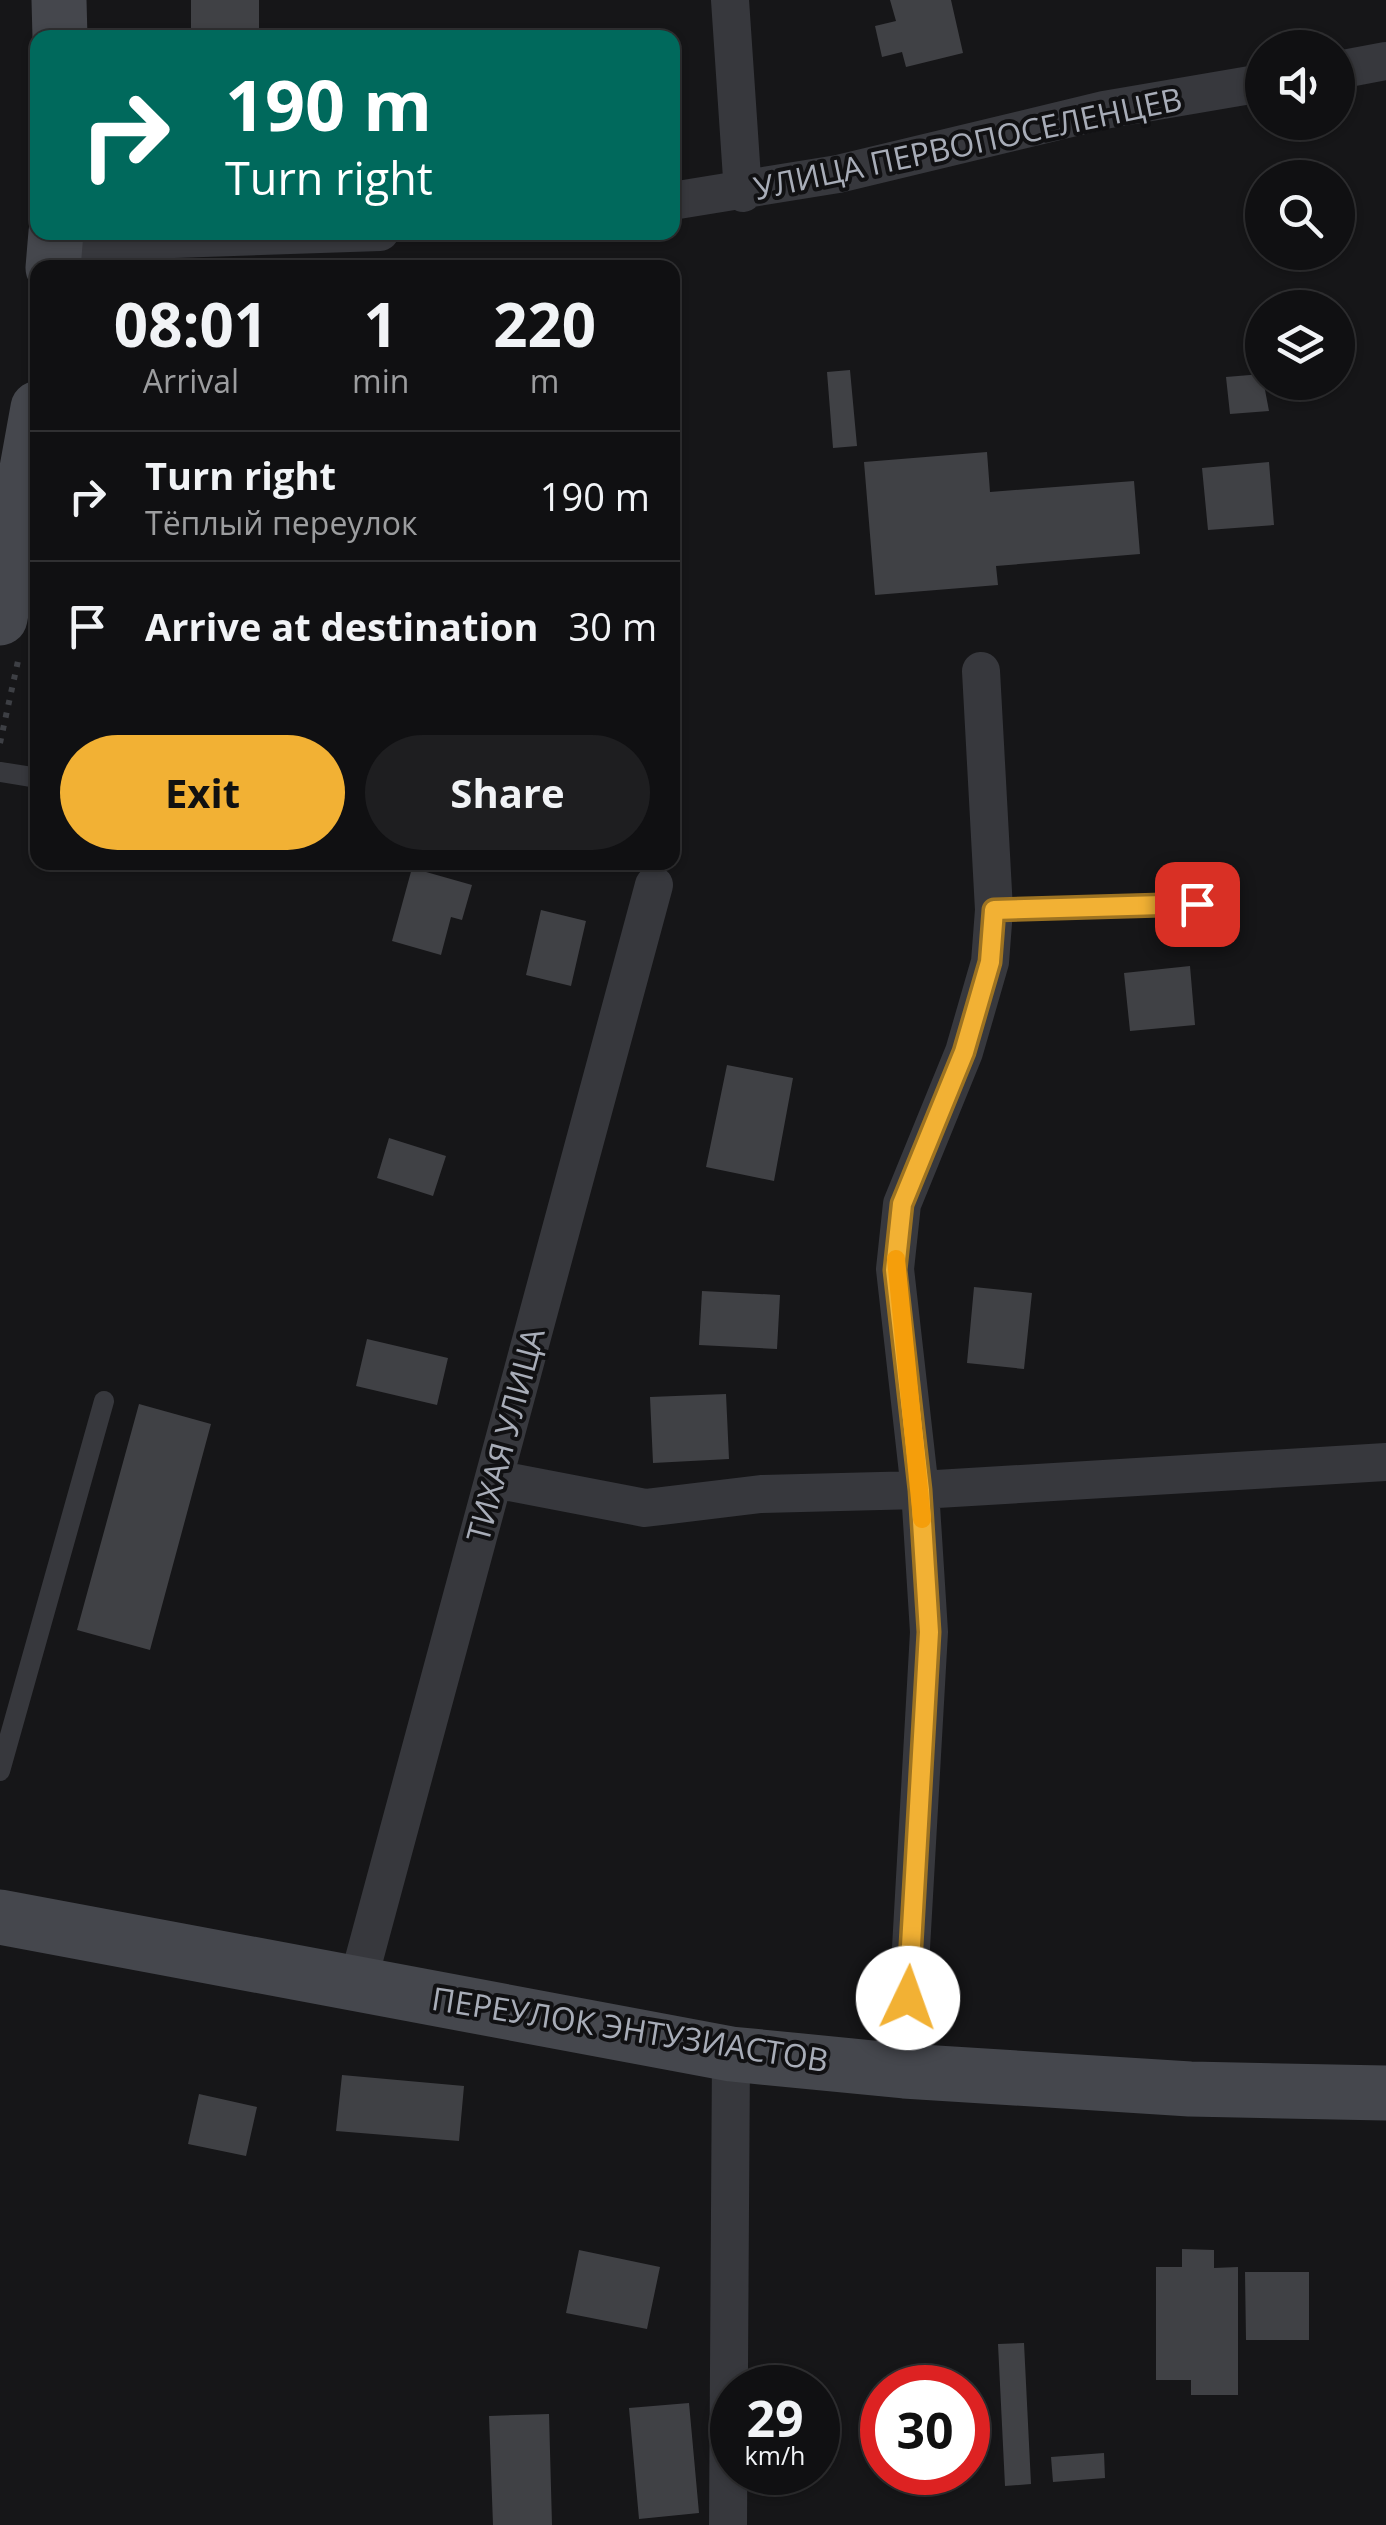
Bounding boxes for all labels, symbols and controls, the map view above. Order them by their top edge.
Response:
map controls [1245,30,1355,400]
button: sound [1245,30,1355,140]
text: 190 m [225,56,432,152]
icon: right [60,70,190,200]
street label: УЛИЦА ПЕРВОПОСЕЛЕНЦЕВ [750,76,1186,209]
text: Turn right [225,147,433,208]
button: search [1245,160,1355,270]
text: 08:01 [114,283,268,365]
text: 1 [364,283,398,365]
text: 220 [493,283,596,365]
button: layers [1245,290,1355,400]
text: Arrival [143,359,239,402]
text: min [352,359,409,402]
text: m [530,359,559,402]
text: Turn right [145,449,336,501]
icon: right [60,469,115,524]
text: 190 m [540,470,650,522]
text: Тёплый переулок [145,501,417,544]
icon: arrive [60,599,115,654]
text: Arrive at destination [145,600,539,652]
text: 30 m [569,600,657,652]
button: Exit [60,735,345,850]
button: Share [365,735,650,850]
pin [1155,862,1240,947]
icon: arrive [1170,877,1225,932]
street label: ТИХАЯ УЛИЦА [455,1322,554,1546]
position arrow [856,1946,960,2050]
street label: ПЕРЕУЛОК ЭНТУЗИАСТОВ [429,1976,832,2081]
speed limit sign: 30 [860,2365,990,2495]
text: 29 [746,2384,804,2452]
text: km/h [745,2438,805,2472]

